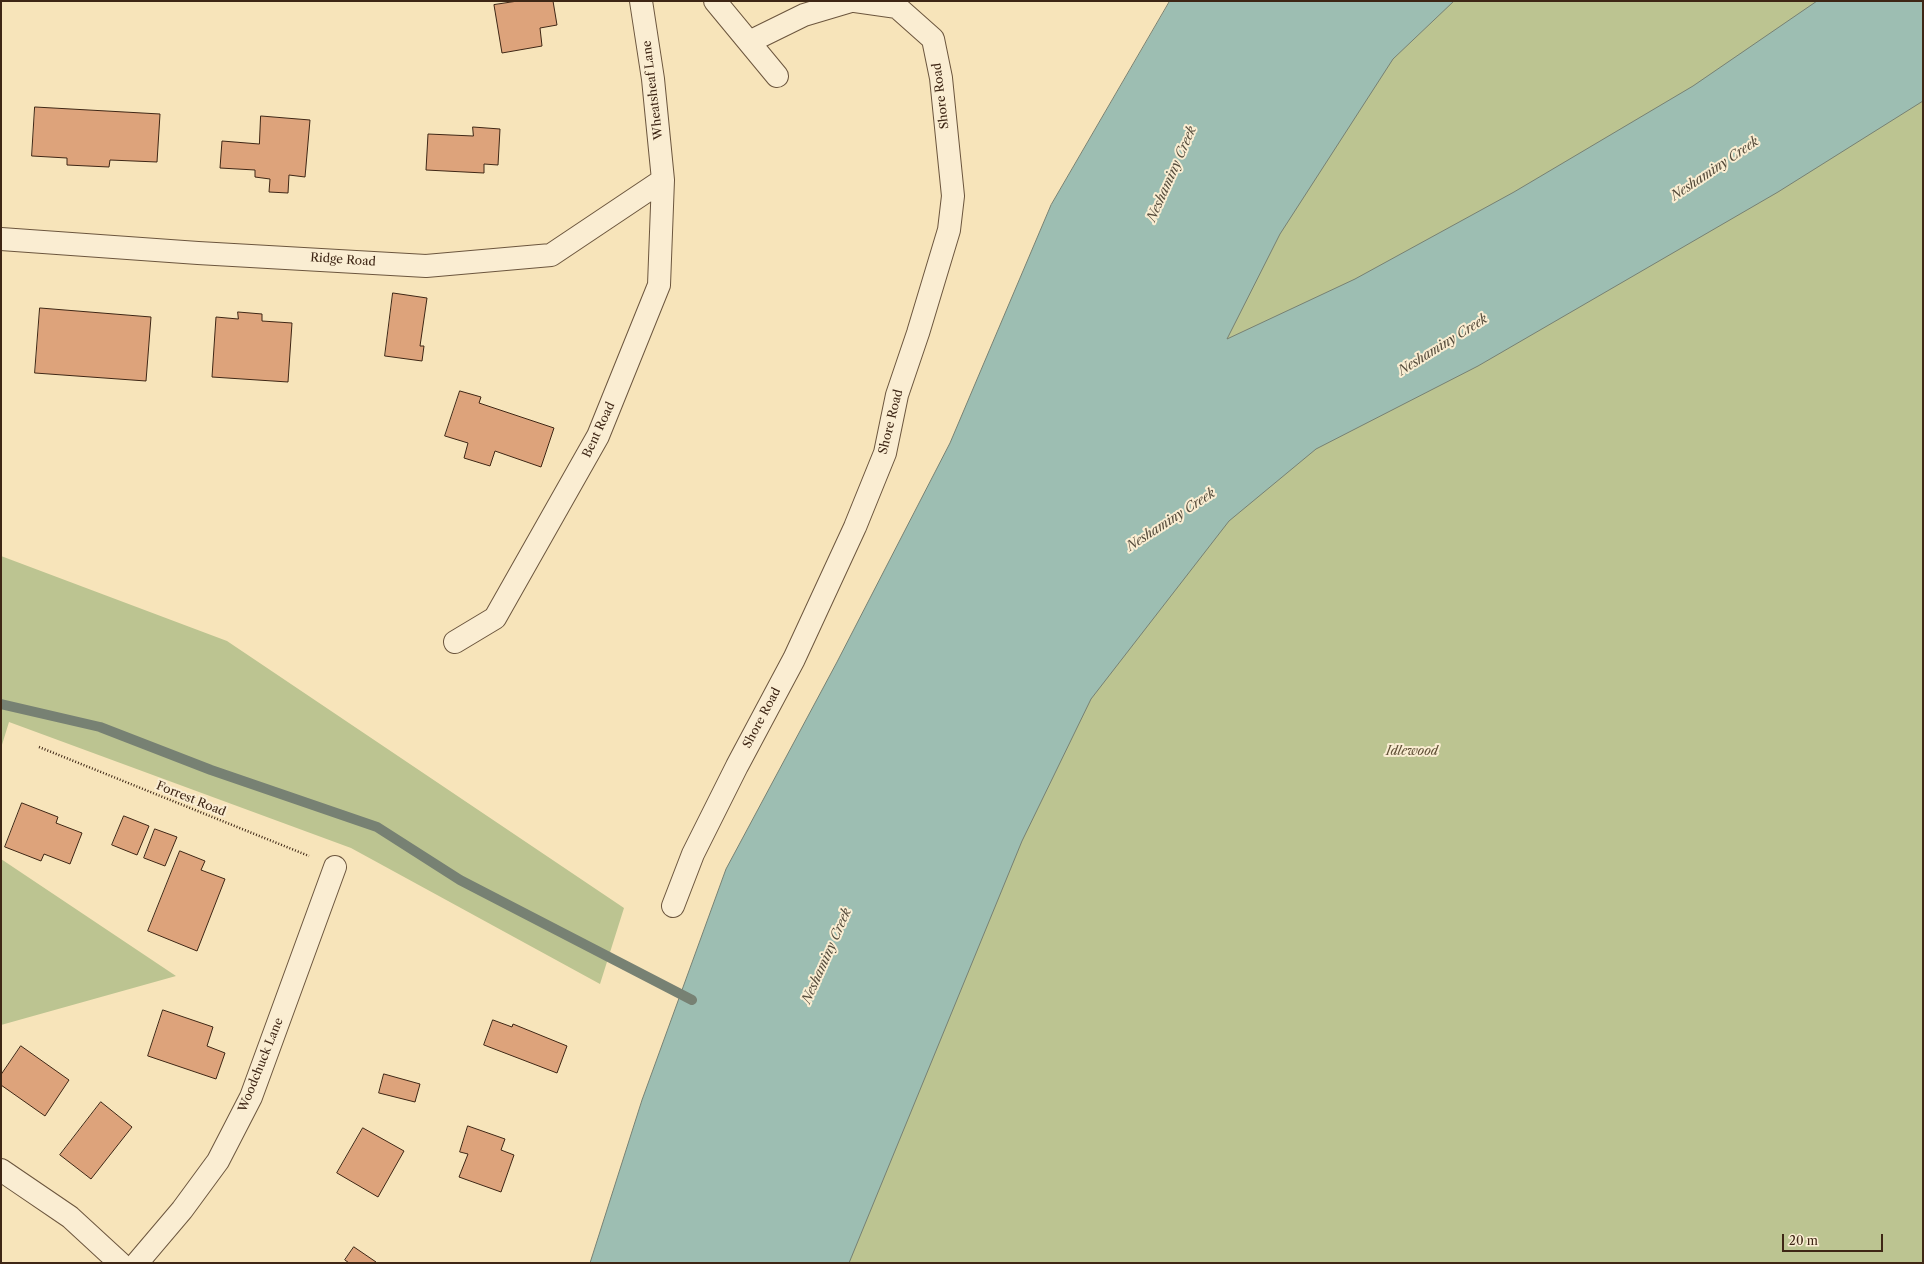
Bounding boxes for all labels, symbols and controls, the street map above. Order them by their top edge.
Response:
street label: Wheatsheaf Lane [640,40,666,140]
street label: Shore Road [930,62,952,130]
water label: Neshaminy Creek [1144,124,1200,224]
water label: Neshaminy Creek [1668,134,1762,204]
street label: Ridge Road [310,251,376,269]
water label: Neshaminy Creek [1395,311,1491,379]
street label: Shore Road [876,388,906,456]
street label: Bent Road [580,400,618,460]
water label: Neshaminy Creek [1124,485,1218,555]
street label: Shore Road [740,685,784,751]
park label: Idlewood [1386,745,1438,759]
street label: Forrest Road [154,779,228,819]
water label: Neshaminy Creek [799,906,855,1006]
street label: Woodchuck Lane [236,1016,286,1114]
scale bar [1784,1226,1885,1252]
text: 20 m [1789,1233,1818,1248]

